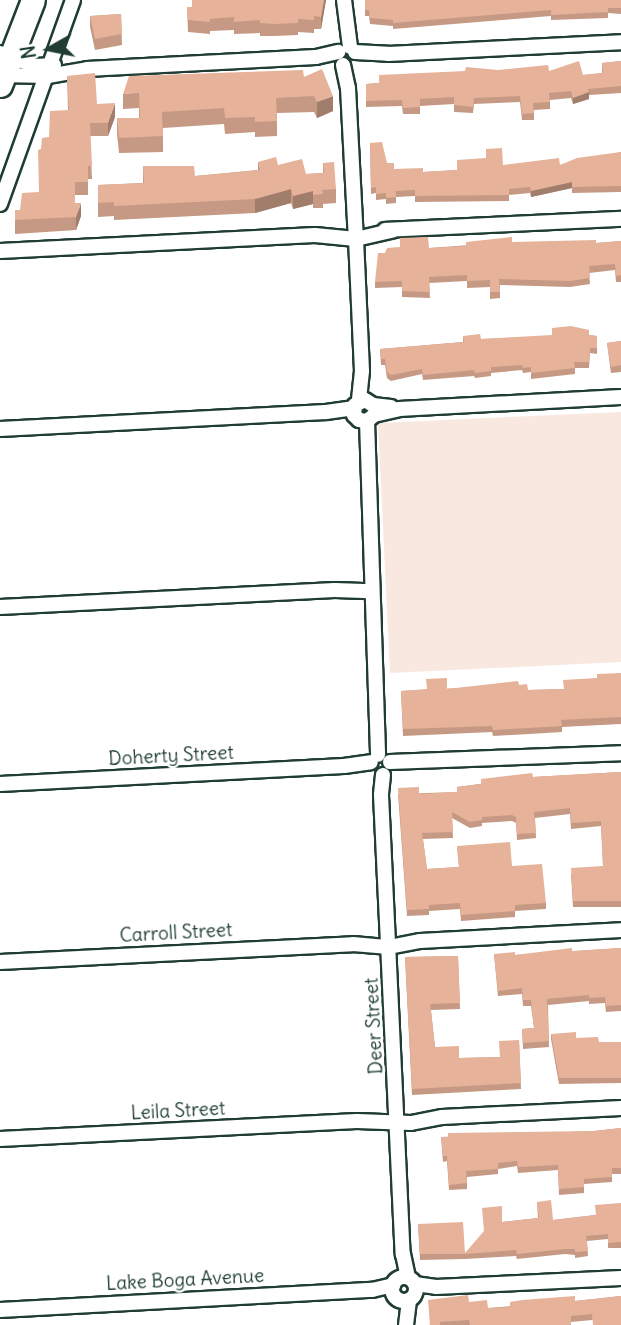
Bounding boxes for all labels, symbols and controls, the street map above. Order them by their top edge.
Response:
north arrow [14,14,84,84]
text: N [15,44,41,61]
street label: Doherty Street [108,741,234,771]
street label: Carroll Street [119,919,233,947]
street label: Deer Street [360,977,388,1075]
street label: Leila Street [130,1097,226,1125]
street label: Lake Boga Avenue [105,1264,265,1296]

